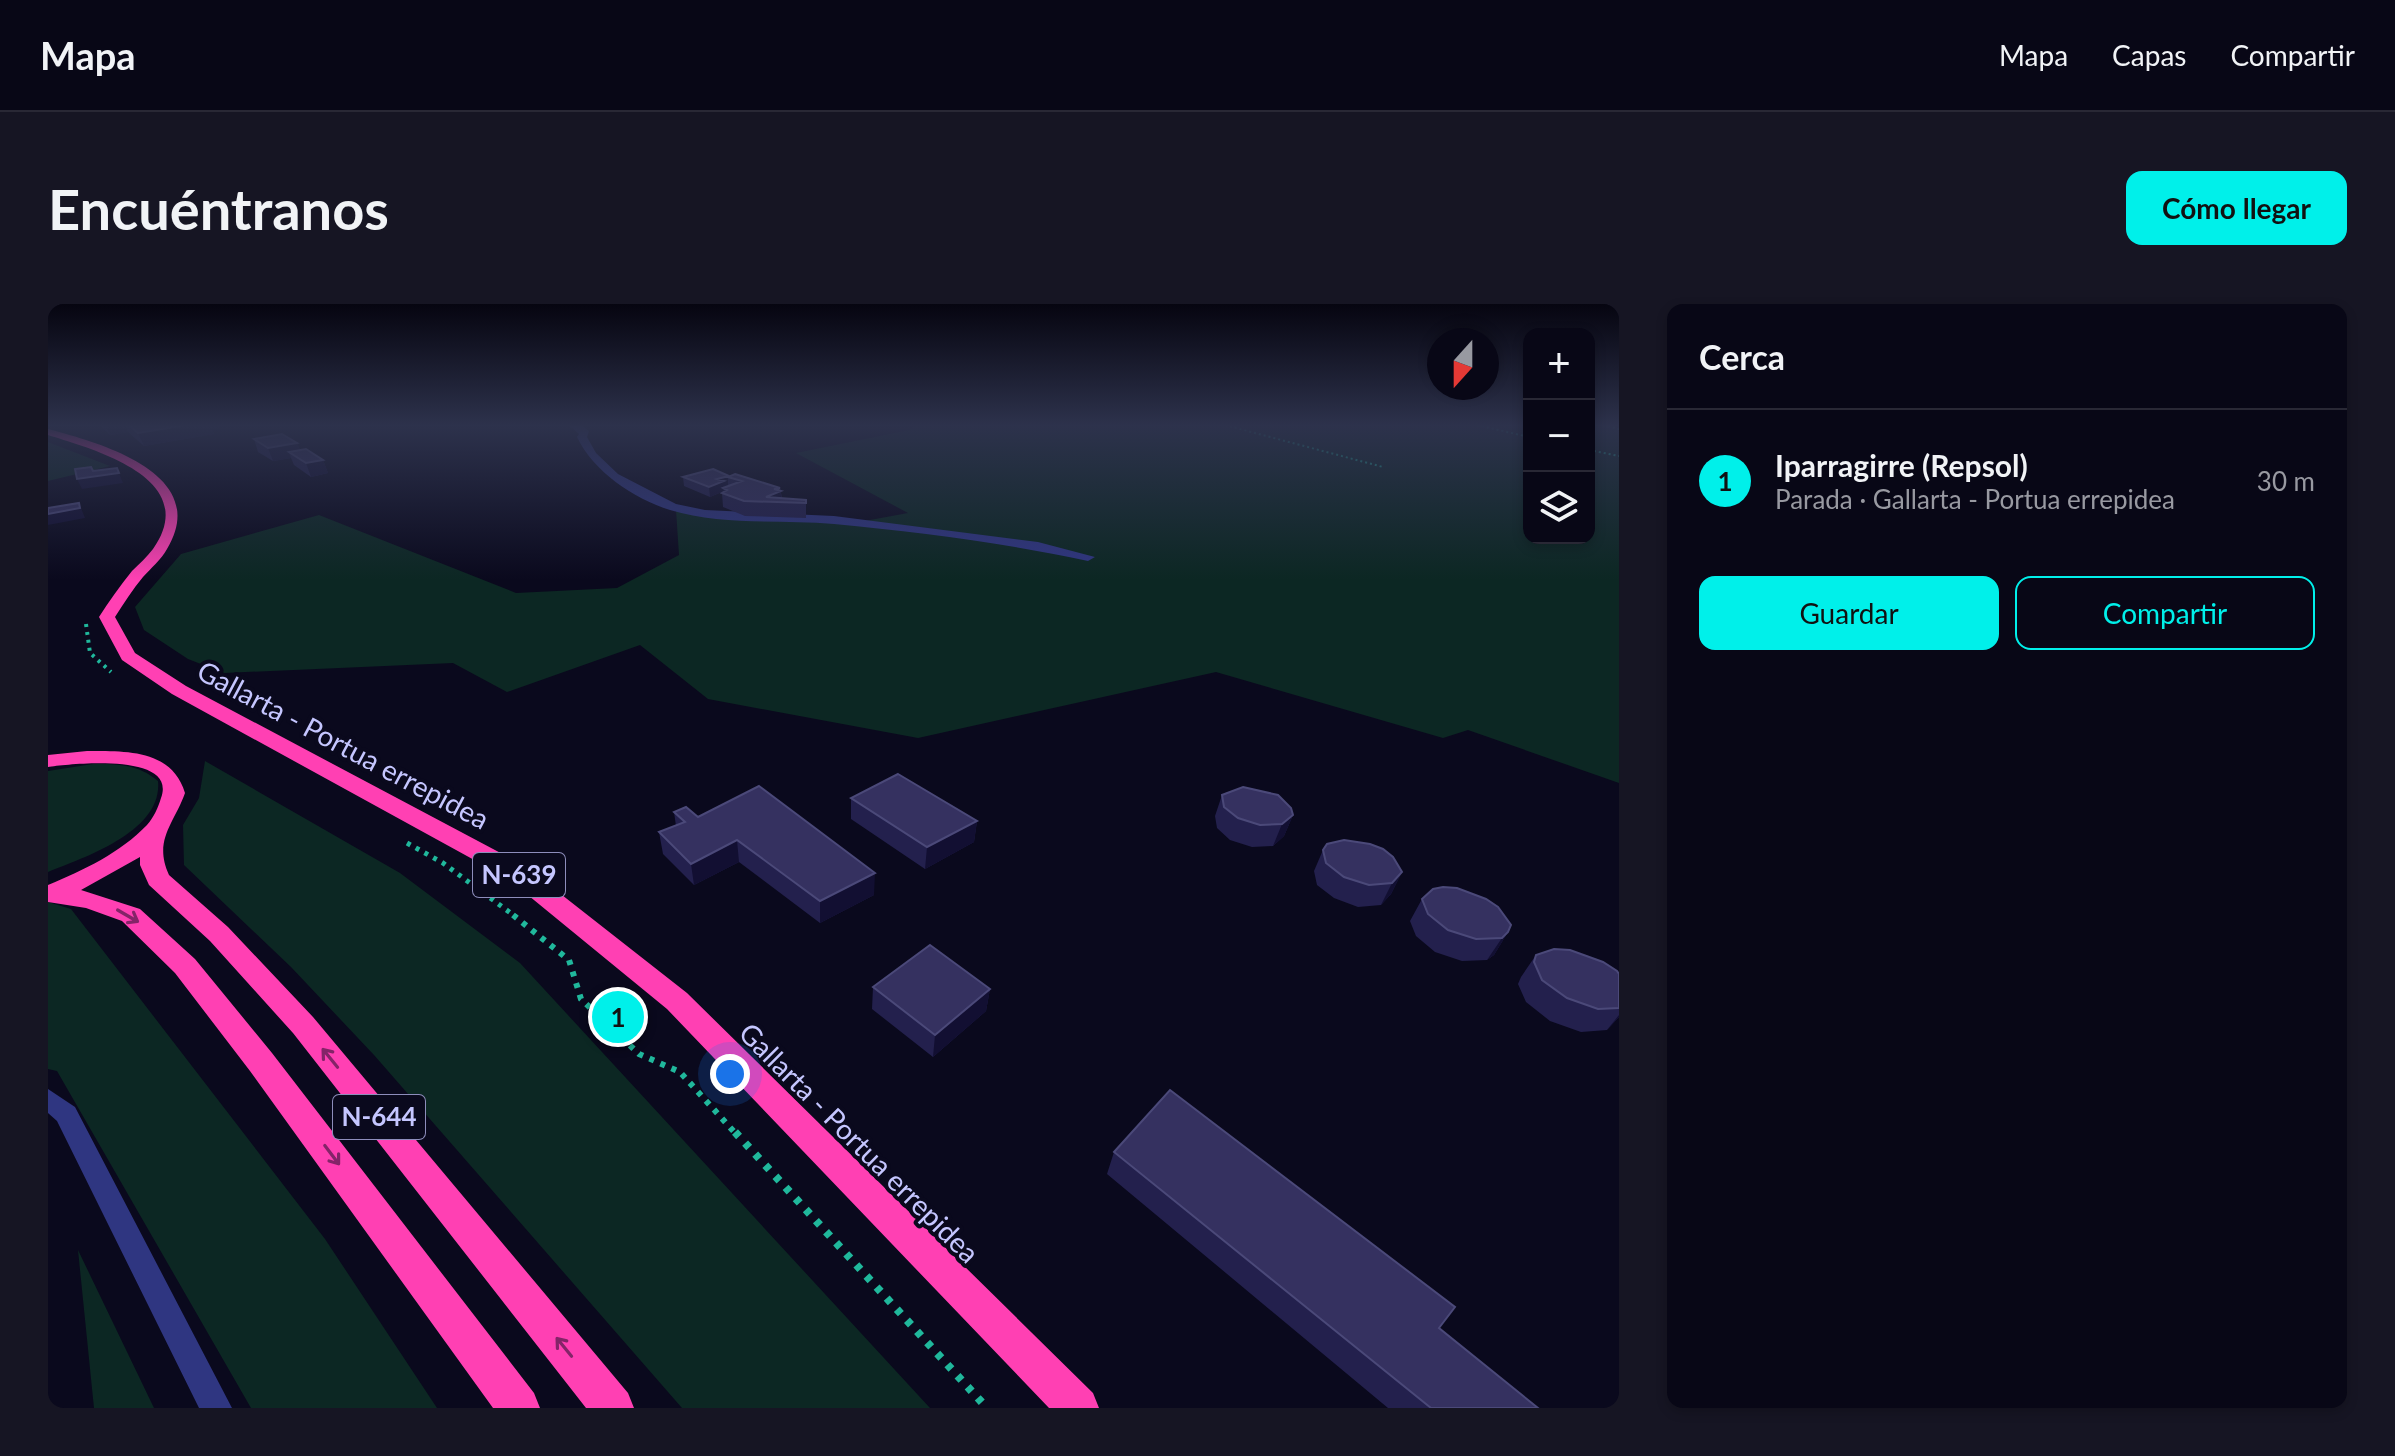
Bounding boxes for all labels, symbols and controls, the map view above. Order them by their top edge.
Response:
text: Mapa [40,32,136,78]
text: Mapa [1999,38,2068,72]
text: Capas [2112,38,2186,72]
text: Compartir [2230,38,2355,72]
button: Cómo llegar [2126,171,2347,245]
text: Encuéntranos [48,175,389,242]
north arrow [1427,328,1499,400]
map controls [1523,328,1595,544]
button: + [1523,328,1595,400]
text: Cerca [1699,336,1785,377]
button: − [1523,400,1595,472]
text: Iparragirre (Repsol) [1775,447,2028,483]
text: 1 [1717,465,1733,497]
text: 30 m [2257,465,2315,497]
button: layers [1523,472,1595,544]
text: Parada · Gallarta - Portua errepidea [1775,483,2175,515]
button: Guardar [1699,576,1999,650]
button: Compartir [2015,576,2315,650]
street label: Gallarta - Portua errepidea [192,653,495,836]
road number: N-639 [473,853,565,897]
one-way arrow [116,908,138,924]
pin: 1 [592,987,644,1047]
street label: Gallarta - Portua errepidea [733,1015,987,1269]
one-way arrow [321,1048,339,1069]
your location [710,1054,750,1094]
road number: N-644 [333,1095,425,1139]
one-way arrow [323,1144,340,1165]
one-way arrow [555,1337,573,1358]

